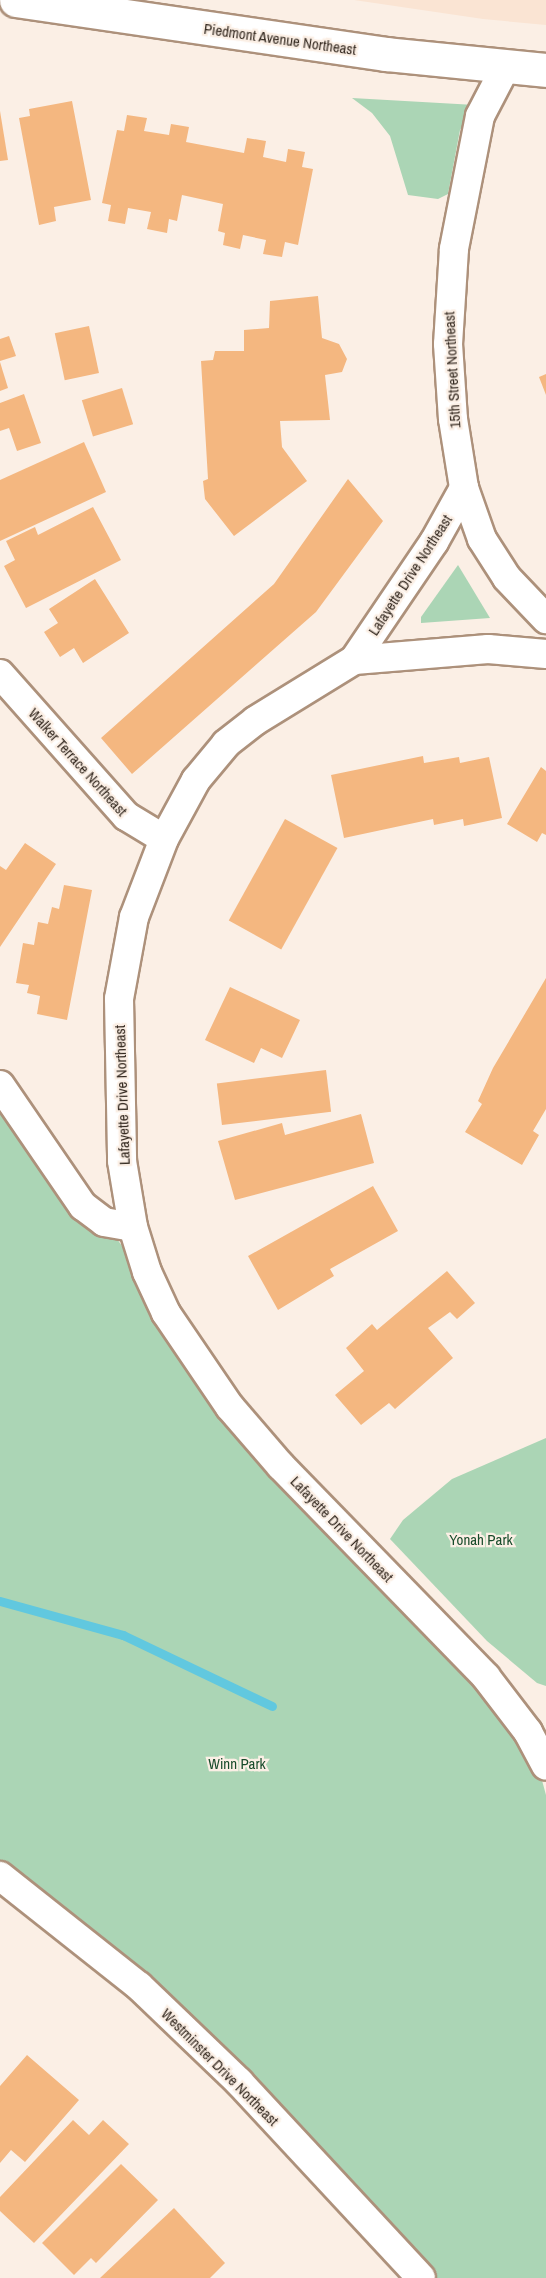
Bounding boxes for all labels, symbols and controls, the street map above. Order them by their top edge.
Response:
street label: Piedmont Avenue Northeast [202,19,358,59]
street label: 15th Street Northeast [440,311,464,429]
street label: Lafayette Drive Northeast [364,511,456,639]
street label: Walker Terrace Northeast [25,704,131,820]
street label: Lafayette Drive Northeast [111,1025,133,1165]
street label: Lafayette Drive Northeast [287,1472,397,1586]
park label: Yonah Park [449,1531,513,1549]
park label: Winn Park [208,1755,266,1773]
street label: Westminster Drive Northeast [158,2005,282,2129]

